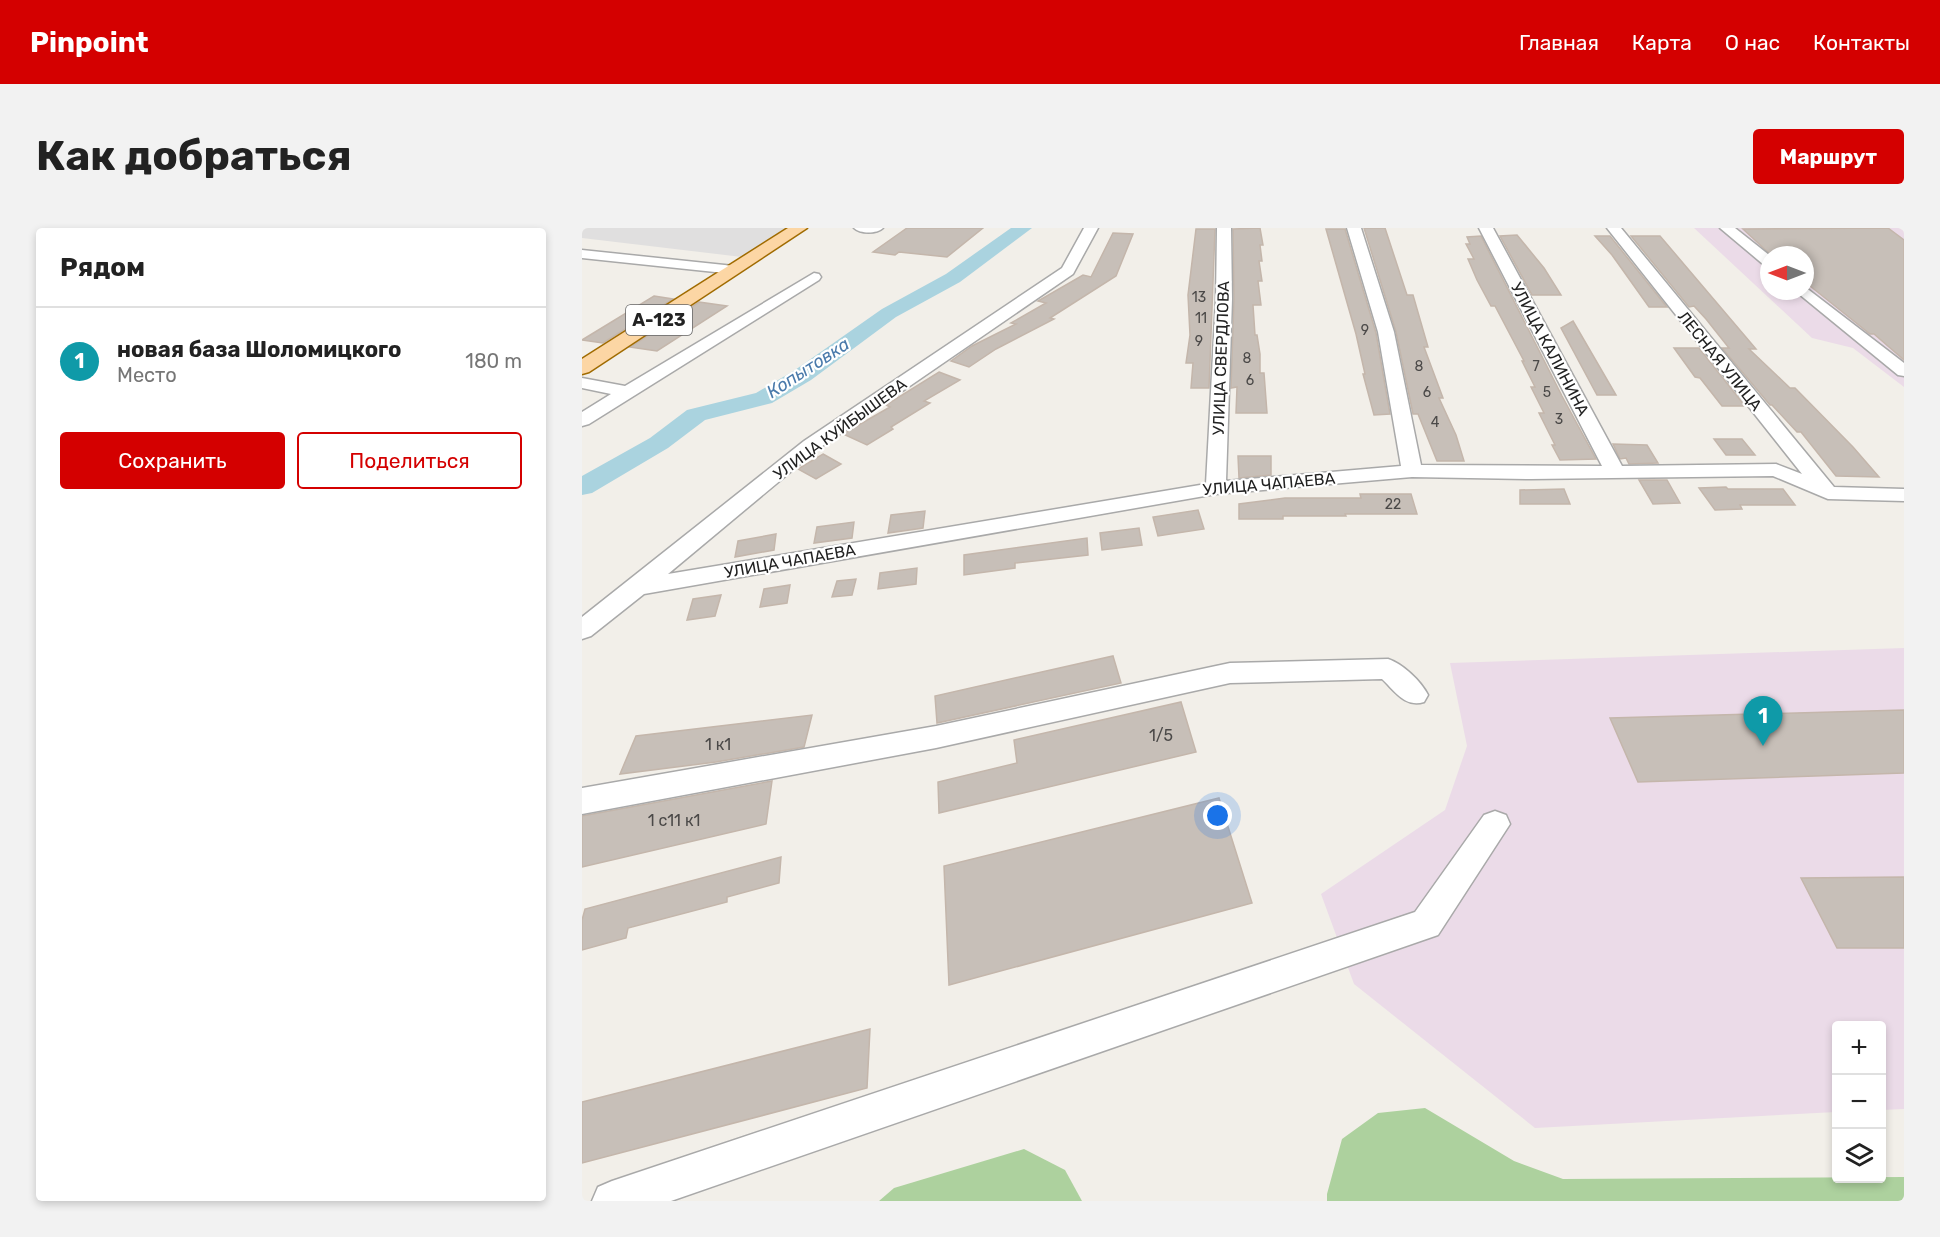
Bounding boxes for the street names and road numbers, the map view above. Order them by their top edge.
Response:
street label: УЛИЦА КАЛИНИНА [1507,279,1593,419]
street label: УЛИЦА СВЕРДЛОВА [1209,280,1233,436]
road number: А-123 [626,305,692,335]
street label: ЛЕСНАЯ УЛИЦА [1674,307,1766,415]
street label: УЛИЦА КУЙБЫШЕВА [770,374,910,484]
street label: УЛИЦА ЧАПАЕВА [1202,469,1336,499]
street label: УЛИЦА ЧАПАЕВА [723,540,857,582]

